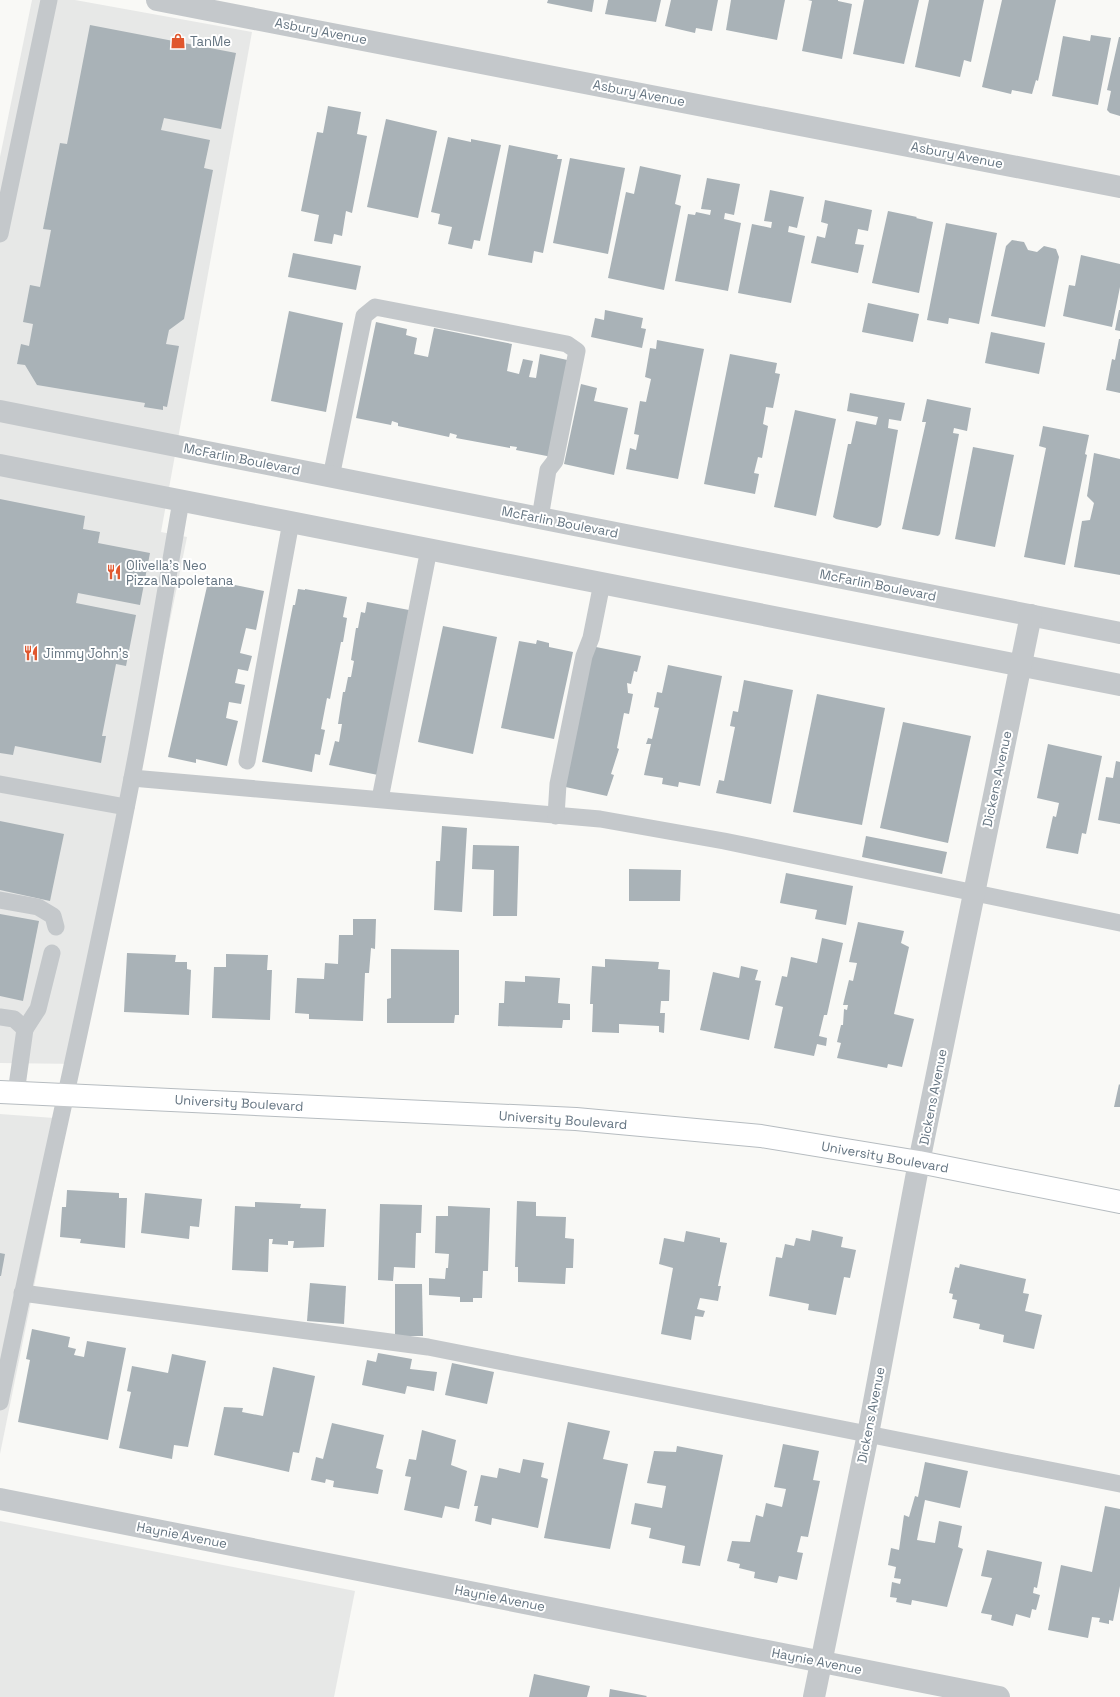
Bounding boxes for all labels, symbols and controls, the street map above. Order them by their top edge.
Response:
street label: Asbury Avenue [274,14,368,48]
shop icon: TanMe [169,32,187,50]
place label: TanMe [190,33,231,50]
street label: Asbury Avenue [592,76,686,110]
street label: Asbury Avenue [910,138,1004,172]
street label: McFarlin Boulevard [182,439,302,479]
street label: McFarlin Boulevard [500,502,620,542]
place label: Olivella’s Neo Pizza Napoletana [126,557,234,589]
restaurant icon: Olivella’s Neo Pizza Napoletana [105,563,123,581]
street label: McFarlin Boulevard [818,565,938,605]
restaurant icon: Jimmy John's [22,644,40,662]
place label: Jimmy John's [43,645,129,662]
street label: Dickens Avenue [979,729,1015,829]
street label: Dickens Avenue [915,1047,951,1147]
street label: University Boulevard [174,1091,304,1115]
street label: University Boulevard [498,1107,628,1133]
street label: University Boulevard [820,1137,950,1177]
street label: Dickens Avenue [853,1365,889,1465]
street label: Haynie Avenue [135,1518,229,1552]
street label: Haynie Avenue [453,1581,547,1615]
street label: Haynie Avenue [770,1644,864,1678]

